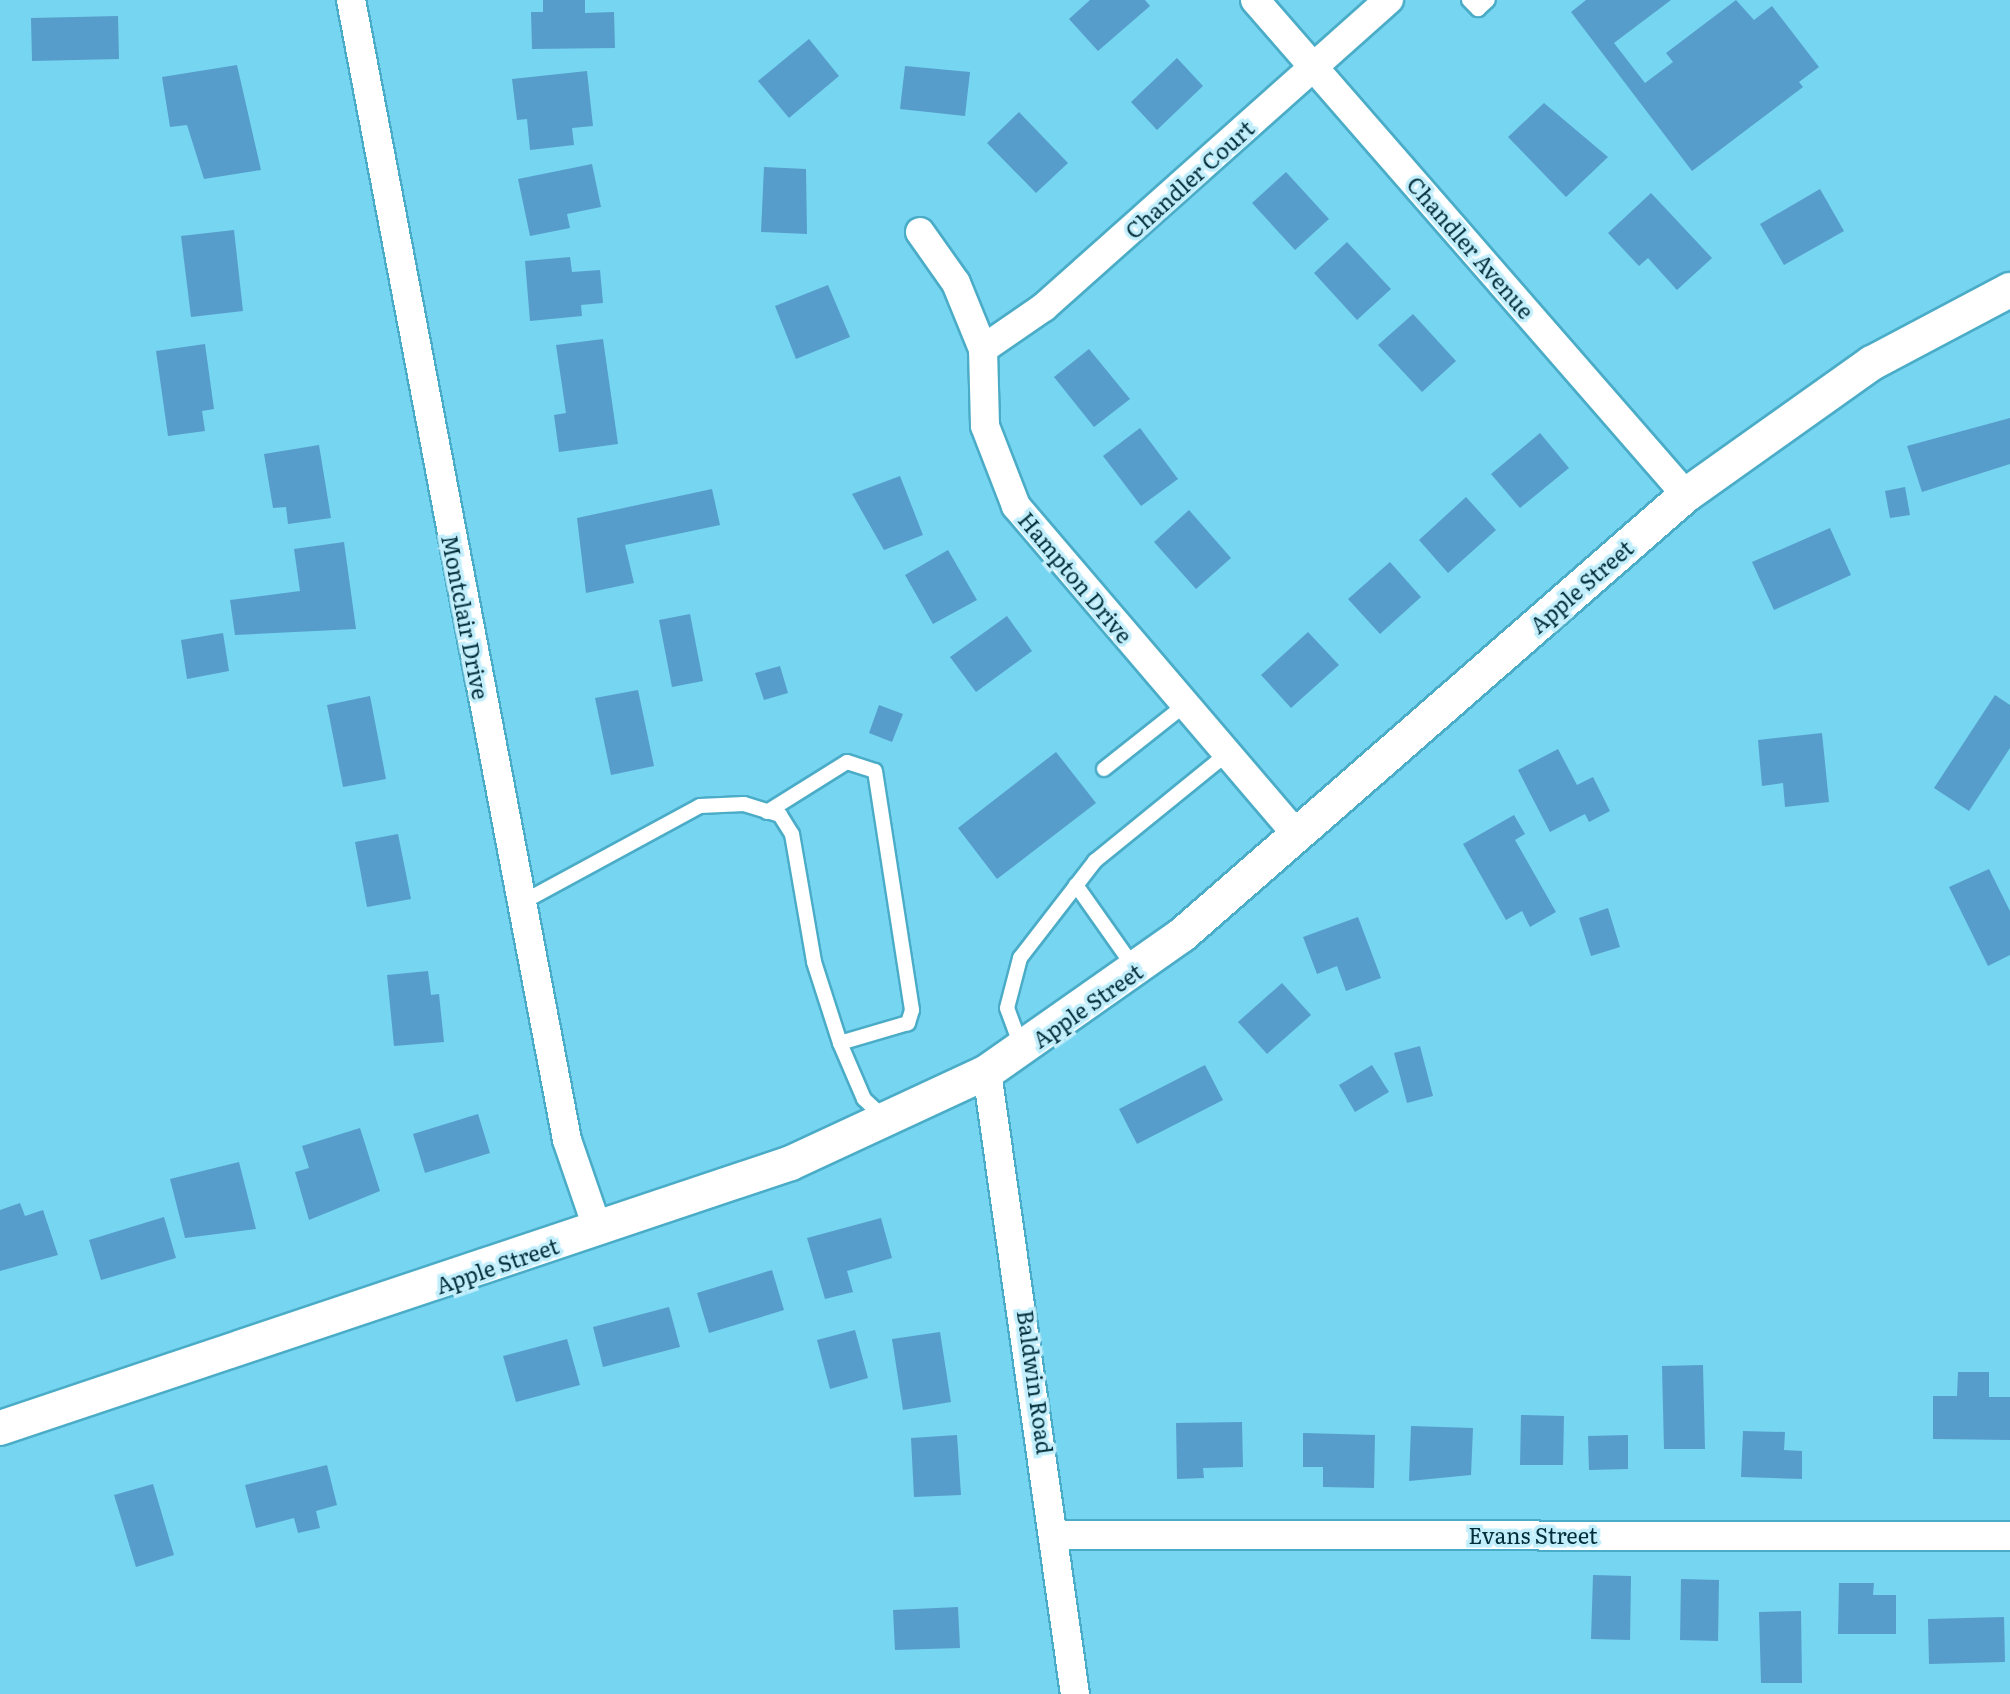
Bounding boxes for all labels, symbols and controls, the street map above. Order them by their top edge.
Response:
street label: Chandler Court [1119,114,1259,244]
street label: Chandler Avenue [1402,171,1540,323]
street label: Hampton Drive [1014,506,1138,648]
street label: Montclair Drive [437,533,495,701]
street label: Apple Street [1524,534,1638,638]
street label: Apple Street [1027,957,1147,1053]
street label: Apple Street [432,1232,562,1298]
street label: Baldwin Road [1013,1308,1059,1456]
street label: Evans Street [1468,1522,1598,1548]

